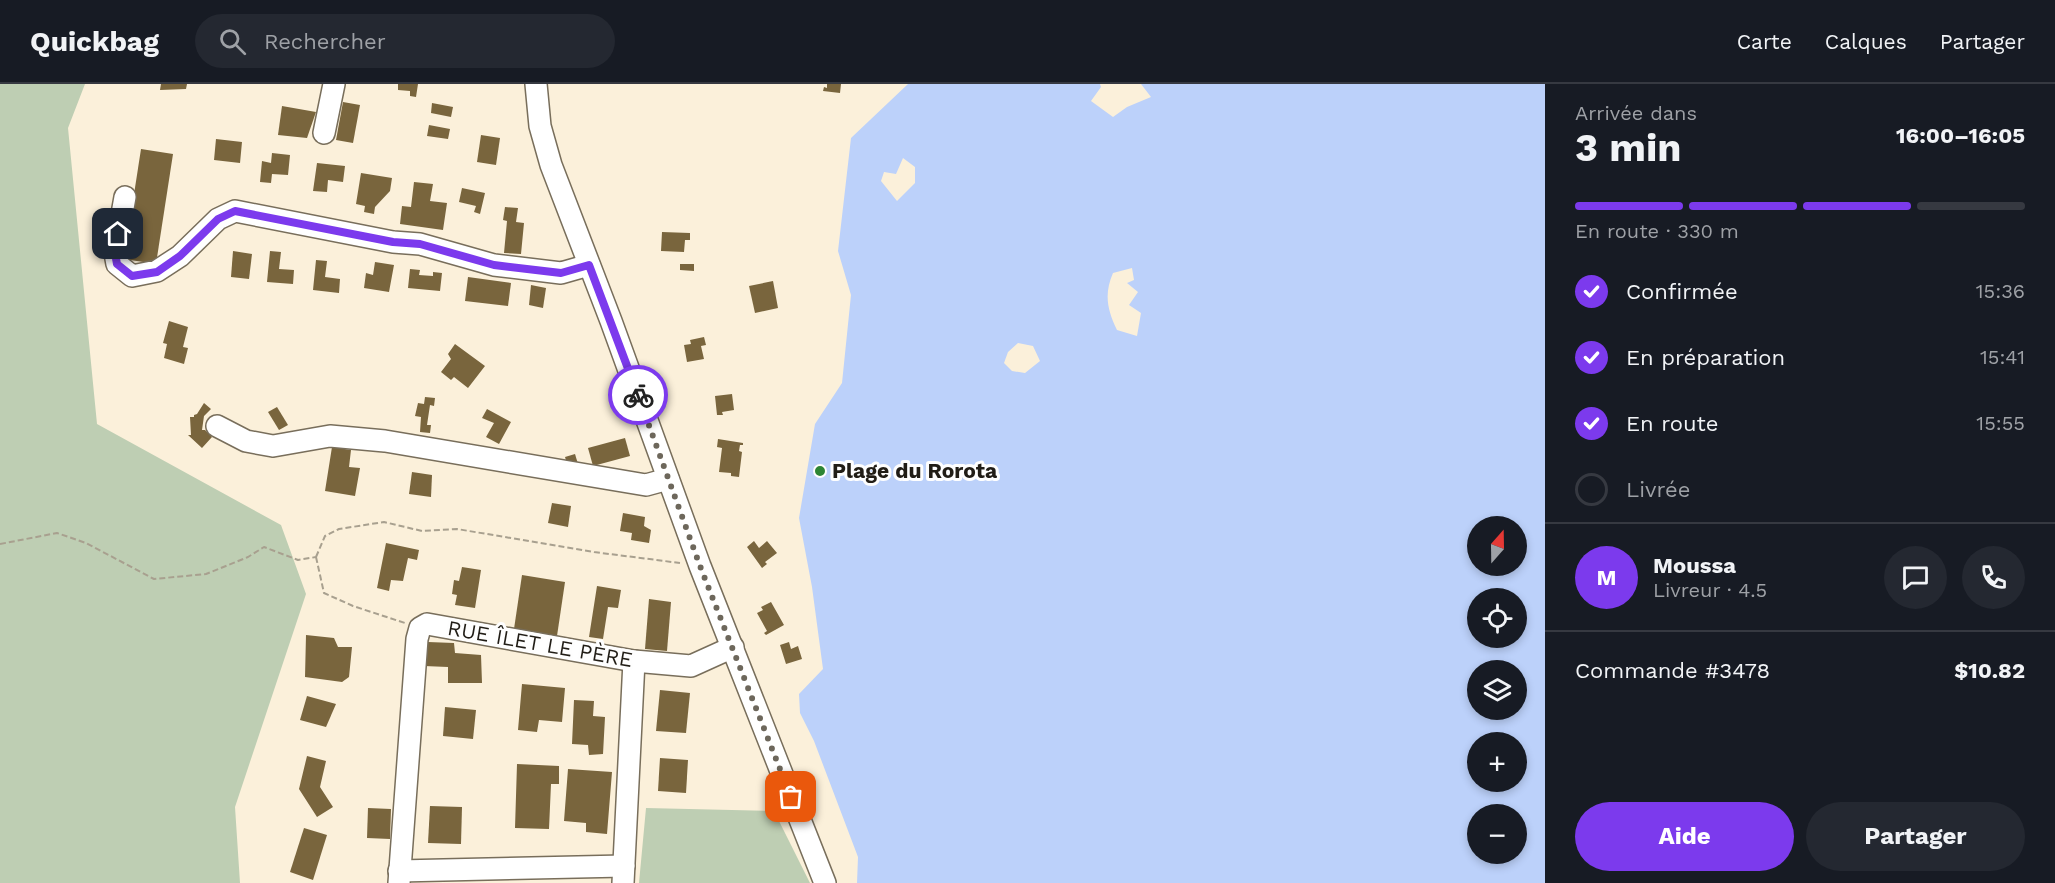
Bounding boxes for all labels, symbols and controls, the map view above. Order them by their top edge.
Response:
search box [195,14,615,68]
text: Quickbag [30,25,159,58]
icon: search [216,25,249,58]
text: Rechercher [264,29,386,54]
text: Carte [1737,29,1792,54]
text: Calques [1825,29,1907,54]
text: Partager [1940,29,2025,54]
text: Arrivée dans [1575,101,1697,125]
text: 16:00–16:05 [1896,123,2025,148]
text: 3 min [1575,125,1682,170]
pin [92,208,143,259]
icon: home [101,217,134,250]
text: En route · 330 m [1575,219,1739,243]
icon: check [1575,275,1608,308]
text: Confirmée [1626,279,1738,304]
text: 15:36 [1976,279,2025,303]
icon: check [1575,341,1608,374]
text: En préparation [1626,345,1785,370]
text: 15:41 [1980,345,2025,369]
courier [608,365,668,425]
icon: bike [622,379,655,412]
icon: check [1575,407,1608,440]
text: En route [1626,411,1718,436]
text: 15:55 [1976,411,2025,435]
place label: Plage du Rorota [832,458,998,483]
marker: Plage du Rorota [813,464,827,478]
text: Livrée [1626,477,1690,502]
north arrow [1467,516,1527,576]
map controls [1467,516,1527,864]
button: chat [1884,546,1947,609]
button: phone [1962,546,2025,609]
text: Moussa [1653,553,1736,578]
text: M [1596,565,1617,590]
text: Livreur · 4.5 [1653,578,1767,602]
button: locate [1467,588,1527,648]
street label: RUE ÎLET LE PÈRE [446,615,635,672]
text: Commande #3478 [1575,658,1770,683]
text: $10.82 [1954,658,2025,683]
button: layers [1467,660,1527,720]
button: + [1467,732,1527,792]
pin [765,771,816,822]
icon: bag [774,780,807,813]
button: Aide [1575,802,1794,871]
button: Partager [1806,802,2025,871]
button: − [1467,804,1527,864]

